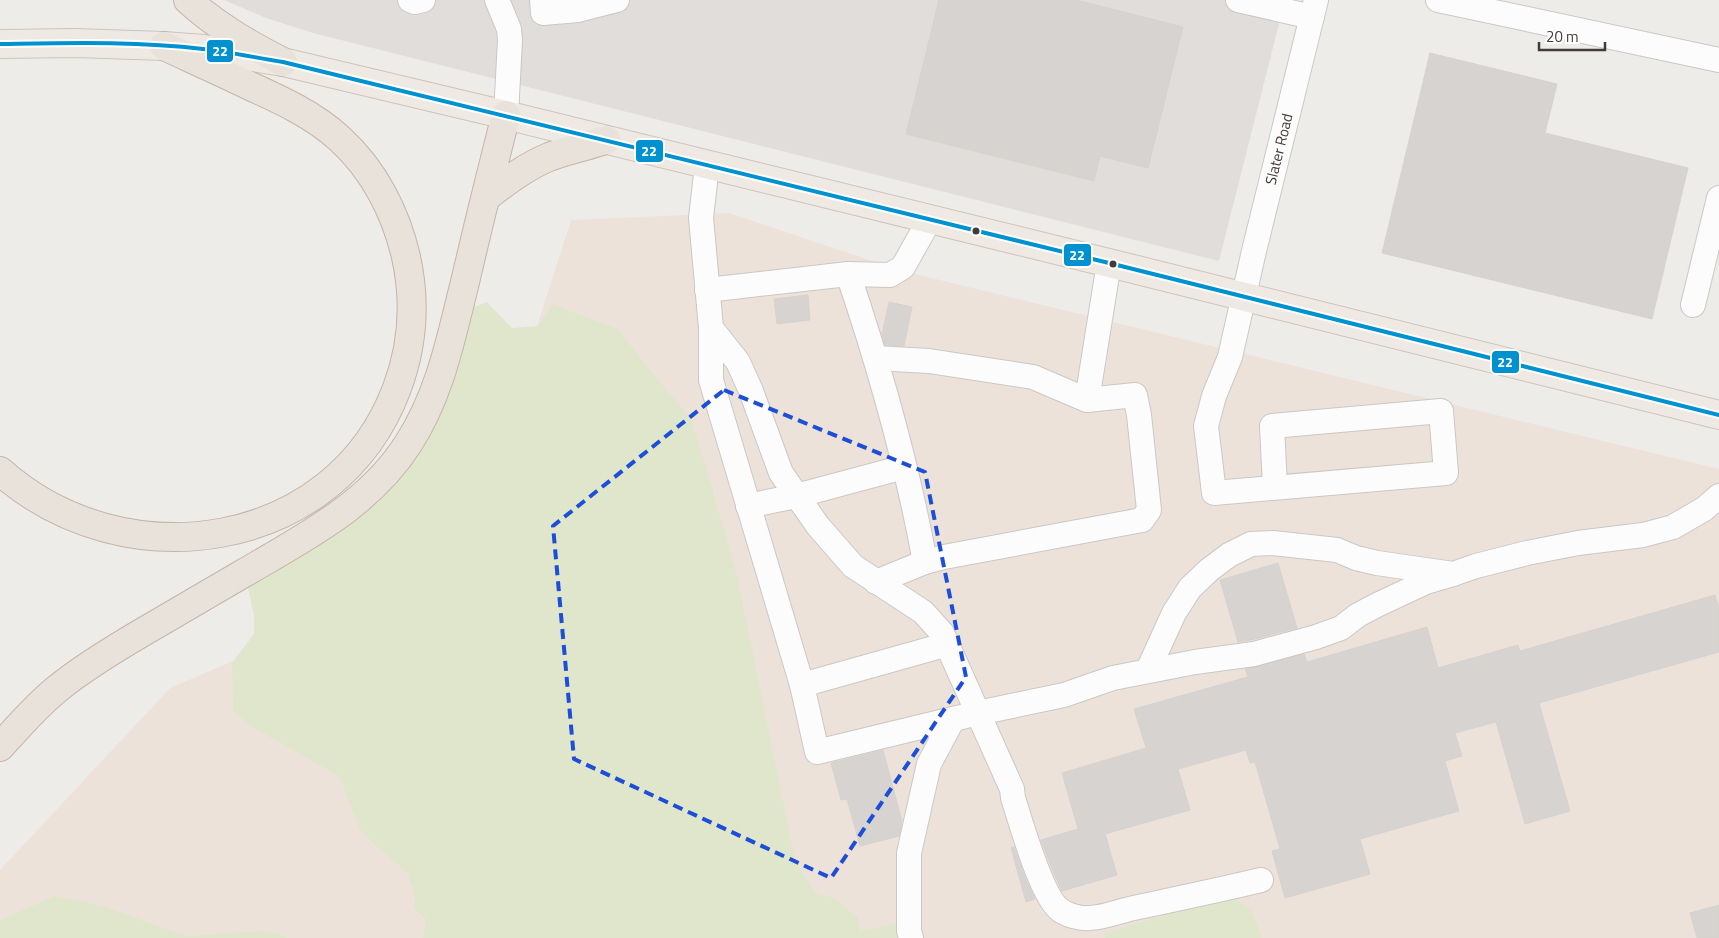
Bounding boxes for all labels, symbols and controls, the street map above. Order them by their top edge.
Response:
scale bar [1539,20,1605,52]
text: 20 m [1546,25,1579,48]
line badge: 22 [206,39,234,63]
text: 22 [212,40,228,61]
street label: Slater Road [1259,111,1299,187]
line badge: 22 [635,139,664,163]
text: 22 [641,140,657,161]
unlabelled marker [971,226,981,236]
line badge: 22 [1063,243,1092,267]
text: 22 [1069,244,1085,265]
unlabelled marker [1108,259,1118,269]
line badge: 22 [1491,350,1520,374]
text: 22 [1497,351,1513,372]

